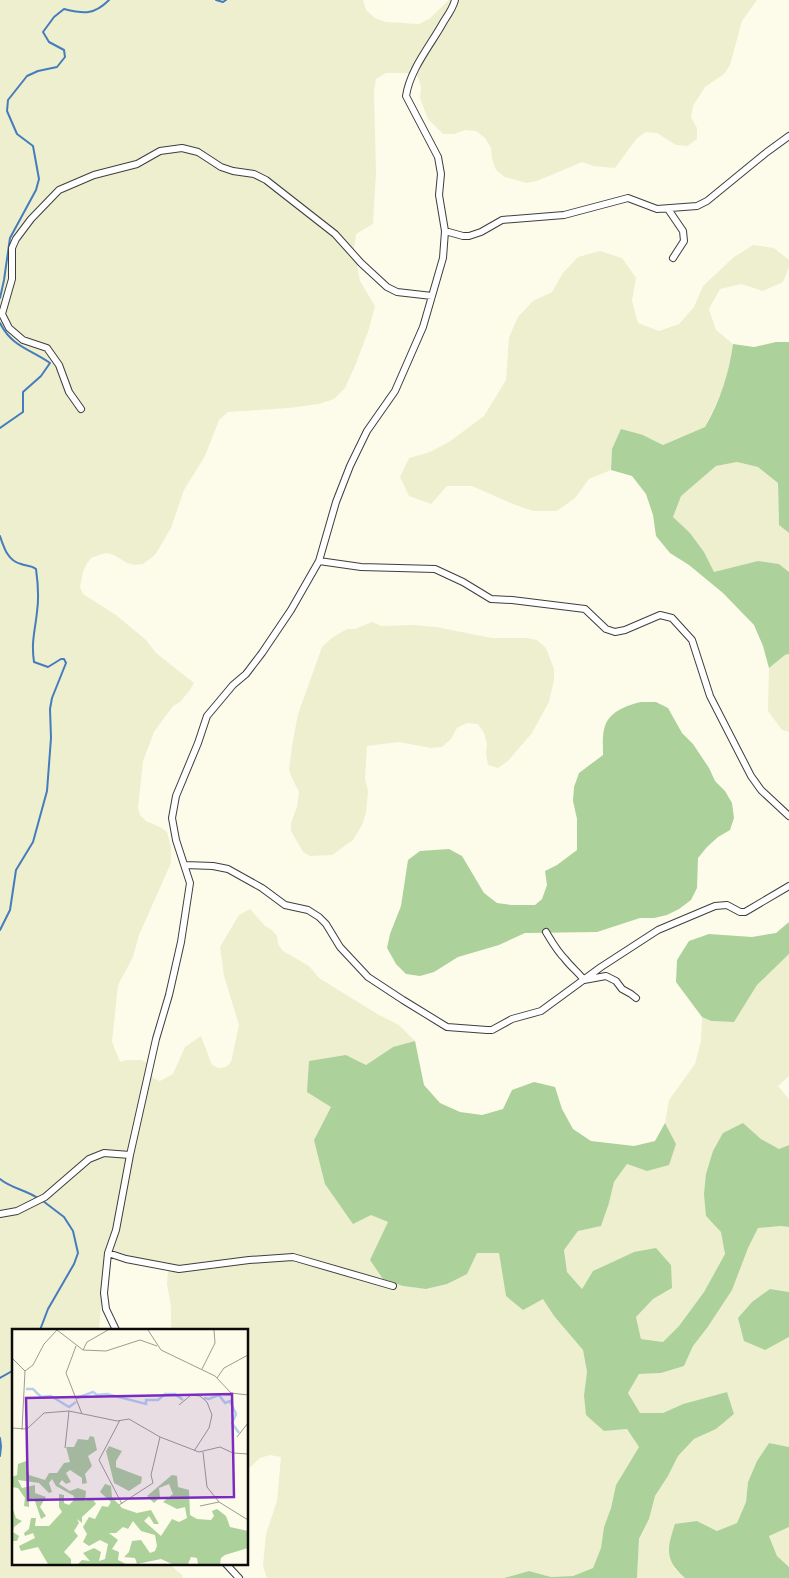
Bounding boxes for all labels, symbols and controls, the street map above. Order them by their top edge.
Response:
inset map [12,1329,249,1566]

